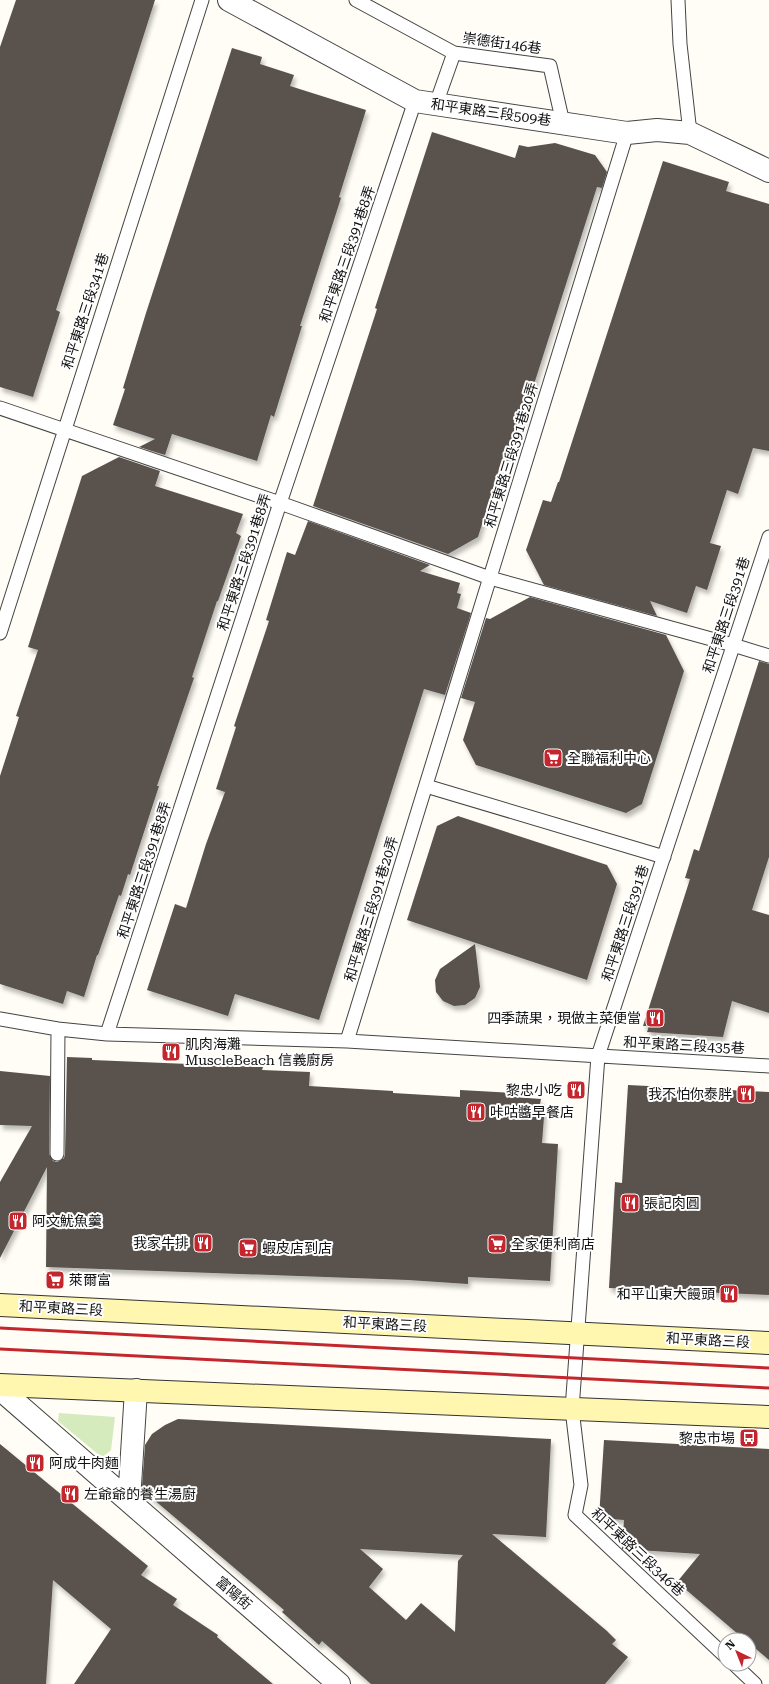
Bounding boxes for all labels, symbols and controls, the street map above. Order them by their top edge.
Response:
street label: 崇德街146巷 [462,30,542,56]
street label: 和平東路三段509巷 [430,96,552,128]
street label: 和平東路三段391巷8弄 [316,184,378,324]
street label: 和平東路三段341巷 [59,251,111,371]
street label: 和平東路三段391巷20弄 [481,380,541,530]
street label: 和平東路三段391巷8弄 [214,491,274,633]
street label: 和平東路三段391巷 [700,555,752,675]
supermarket icon: 全聯福利中心 [542,747,564,769]
place label: 全聯福利中心 [567,750,651,766]
street label: 和平東路三段391巷8弄 [114,799,174,941]
street label: 和平東路三段391巷20弄 [341,834,401,984]
street label: 和平東路三段391巷 [599,863,651,983]
restaurant icon: 四季蔬果，現做主菜便當 [644,1007,666,1029]
place label: 四季蔬果，現做主菜便當 [487,1010,641,1026]
street label: 和平東路三段435巷 [623,1034,745,1056]
place label: 肌肉海灘 MuscleBeach 信義廚房 [185,1036,334,1068]
restaurant icon: 肌肉海灘 MuscleBeach 信義廚房 [160,1041,182,1063]
restaurant icon: 黎忠小吃 [565,1079,587,1101]
place label: 黎忠小吃 [506,1082,562,1098]
restaurant icon: 我不怕你泰胖 [735,1083,757,1105]
place label: 我不怕你泰胖 [648,1086,732,1102]
restaurant icon: 咔咕醬早餐店 [465,1101,487,1123]
place label: 咔咕醬早餐店 [490,1104,574,1120]
restaurant icon: 張記肉圓 [619,1192,641,1214]
place label: 張記肉圓 [644,1195,700,1211]
restaurant icon: 阿文魷魚羹 [7,1210,29,1232]
place label: 阿文魷魚羹 [32,1213,102,1229]
restaurant icon: 我家牛排 [192,1232,214,1254]
supermarket icon: 全家便利商店 [486,1233,508,1255]
place label: 我家牛排 [133,1235,189,1251]
place label: 全家便利商店 [511,1236,595,1252]
supermarket icon: 蝦皮店到店 [237,1237,259,1259]
place label: 蝦皮店到店 [262,1240,332,1256]
supermarket icon: 萊爾富 [44,1269,66,1291]
place label: 萊爾富 [69,1272,111,1288]
restaurant icon: 和平山東大饅頭 [718,1283,740,1305]
place label: 和平山東大饅頭 [617,1286,715,1302]
street label: 和平東路三段 [19,1298,103,1318]
street label: 和平東路三段 [343,1314,427,1334]
street label: 和平東路三段 [666,1330,750,1350]
bus stop icon: 黎忠市場 [738,1427,760,1449]
place label: 黎忠市場 [679,1430,735,1446]
restaurant icon: 阿成牛肉麵 [24,1452,46,1474]
place label: 阿成牛肉麵 [49,1455,119,1471]
restaurant icon: 左爺爺的養生湯廚 [59,1483,81,1505]
place label: 左爺爺的養生湯廚 [84,1486,196,1502]
street label: 和平東路三段346巷 [588,1505,688,1599]
street label: 富陽街 [213,1573,255,1613]
north arrow [717,1632,757,1672]
text: N [723,1637,738,1653]

